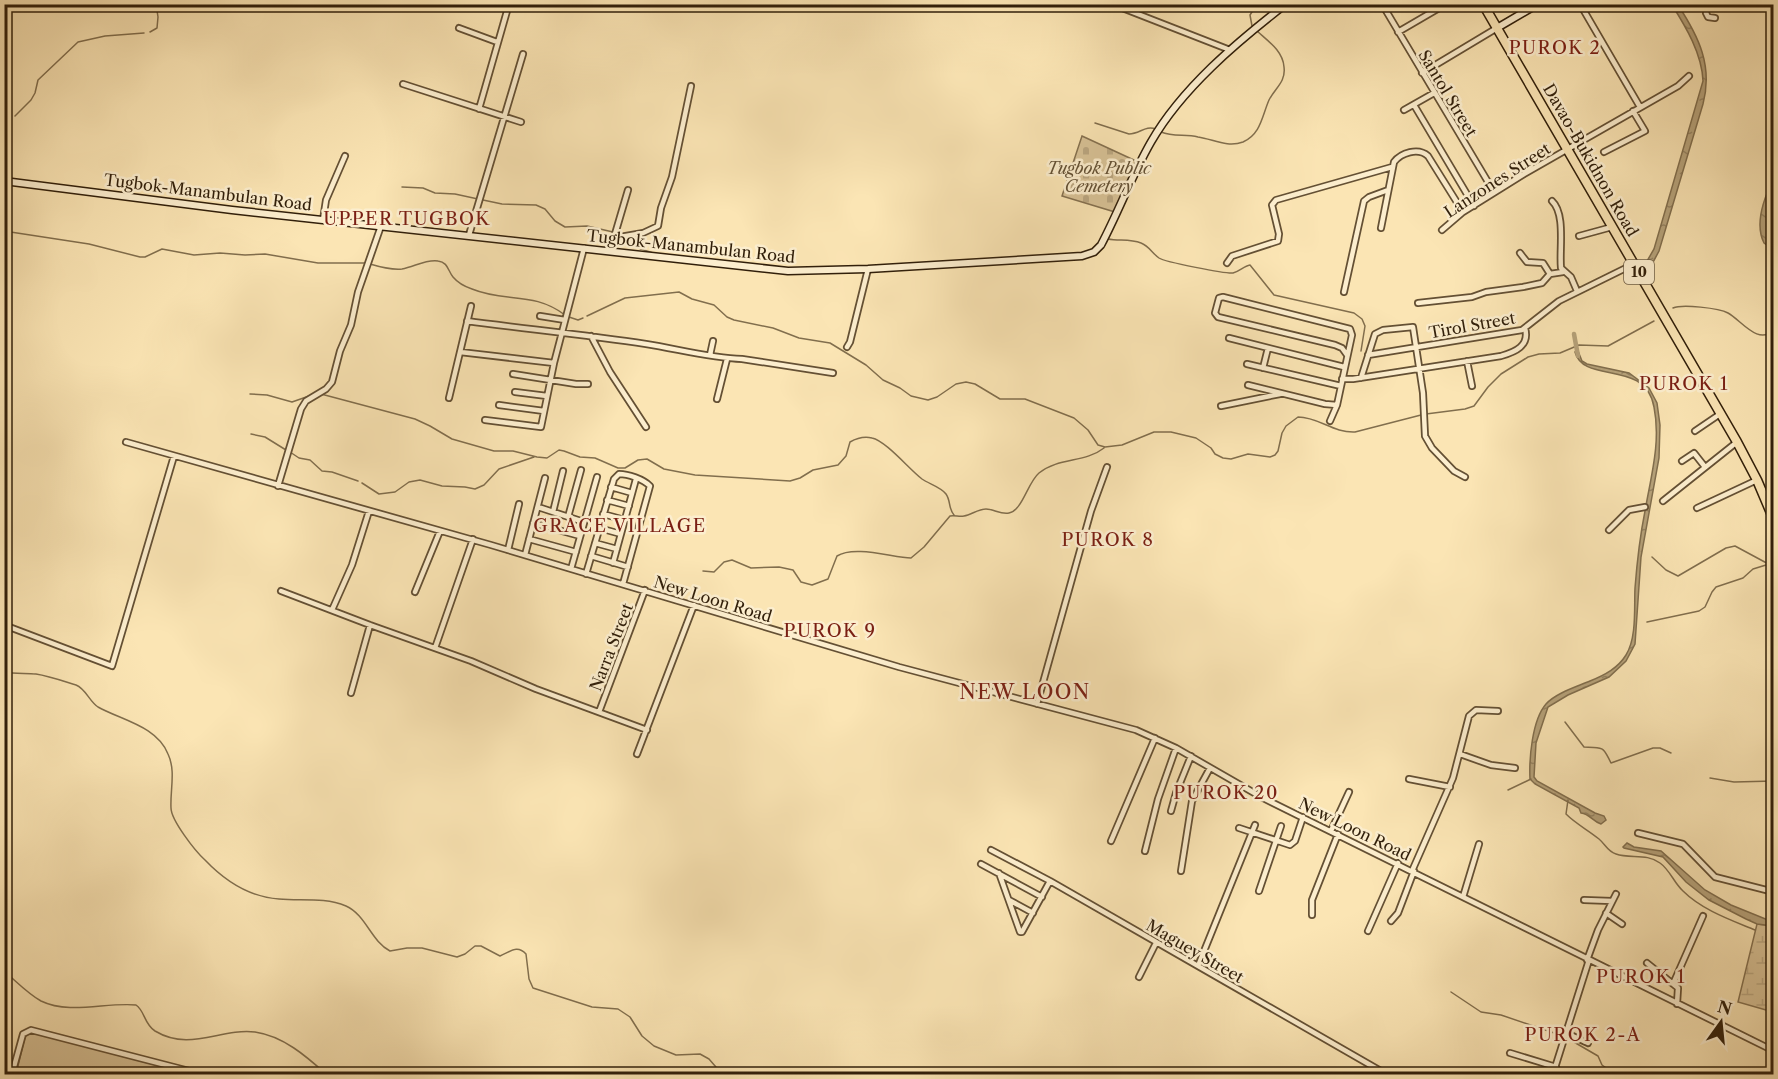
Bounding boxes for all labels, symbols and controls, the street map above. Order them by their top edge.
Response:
district label: PUROK 2 [1509,37,1601,59]
street label: Santol Street [1414,46,1482,140]
street label: Davao-Bukidnon Road [1539,80,1643,240]
street label: Lanzones Street [1440,138,1554,222]
park label: Tugbok Public Cemetery [1047,158,1152,196]
street label: Tugbok-Manambulan Road [103,169,313,215]
district label: UPPER TUGBOK [323,208,491,230]
street label: Tugbok-Manambulan Road [586,225,796,267]
road number: 10 [1624,260,1654,284]
street label: Tirol Street [1427,308,1517,342]
district label: PUROK 1 [1639,373,1729,395]
district label: GRACE VILLAGE [533,515,707,537]
district label: PUROK 8 [1061,529,1155,551]
street label: New Loon Road [652,572,775,627]
street label: Narra Street [585,600,637,694]
district label: PUROK 9 [784,620,876,642]
district label: NEW LOON [959,680,1091,704]
district label: PUROK 20 [1173,782,1279,804]
street label: New Loon Road [1296,793,1415,865]
street label: Maguey Street [1143,915,1248,987]
district label: PUROK 1 [1596,966,1686,988]
north arrow [1691,992,1751,1052]
text: N [1716,996,1734,1019]
district label: PUROK 2-A [1525,1024,1641,1046]

